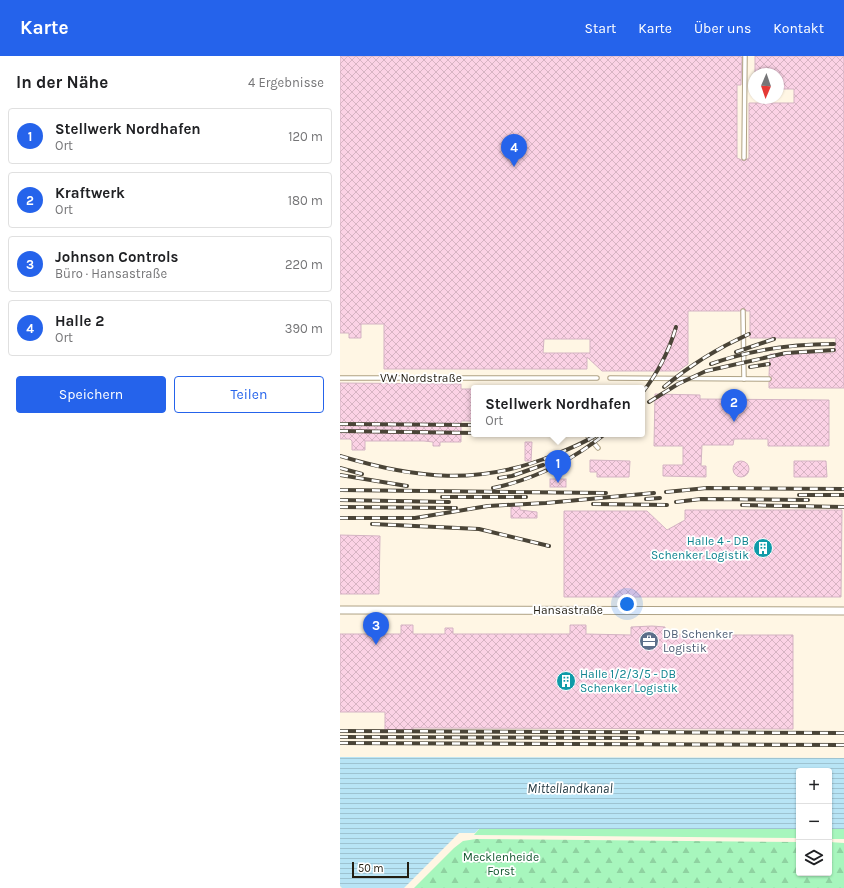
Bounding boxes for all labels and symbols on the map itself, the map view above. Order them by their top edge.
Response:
north arrow [748,68,784,104]
pin: 4 [501,134,527,167]
street label: VW Nordstraße [380,371,462,385]
pin: 2 [721,389,747,422]
pin: 1 [545,450,571,483]
place label: Halle 4 - DB Schenker Logistik [651,534,749,562]
building icon: Halle 4 - DB Schenker Logistik [752,537,774,559]
your location [617,594,637,614]
street label: Hansastraße [533,603,603,617]
pin: 3 [363,612,389,645]
place label: DB Schenker Logistik [663,627,733,655]
office icon: DB Schenker Logistik [638,630,660,652]
place label: Halle 1/2/3/5 - DB Schenker Logistik [580,667,678,695]
building icon: Halle 1/2/3/5 - DB Schenker Logistik [555,670,577,692]
water label: Mittellandkanal [527,781,613,796]
park label: Mecklenheide Forst [463,850,539,878]
scale bar [352,860,409,879]

